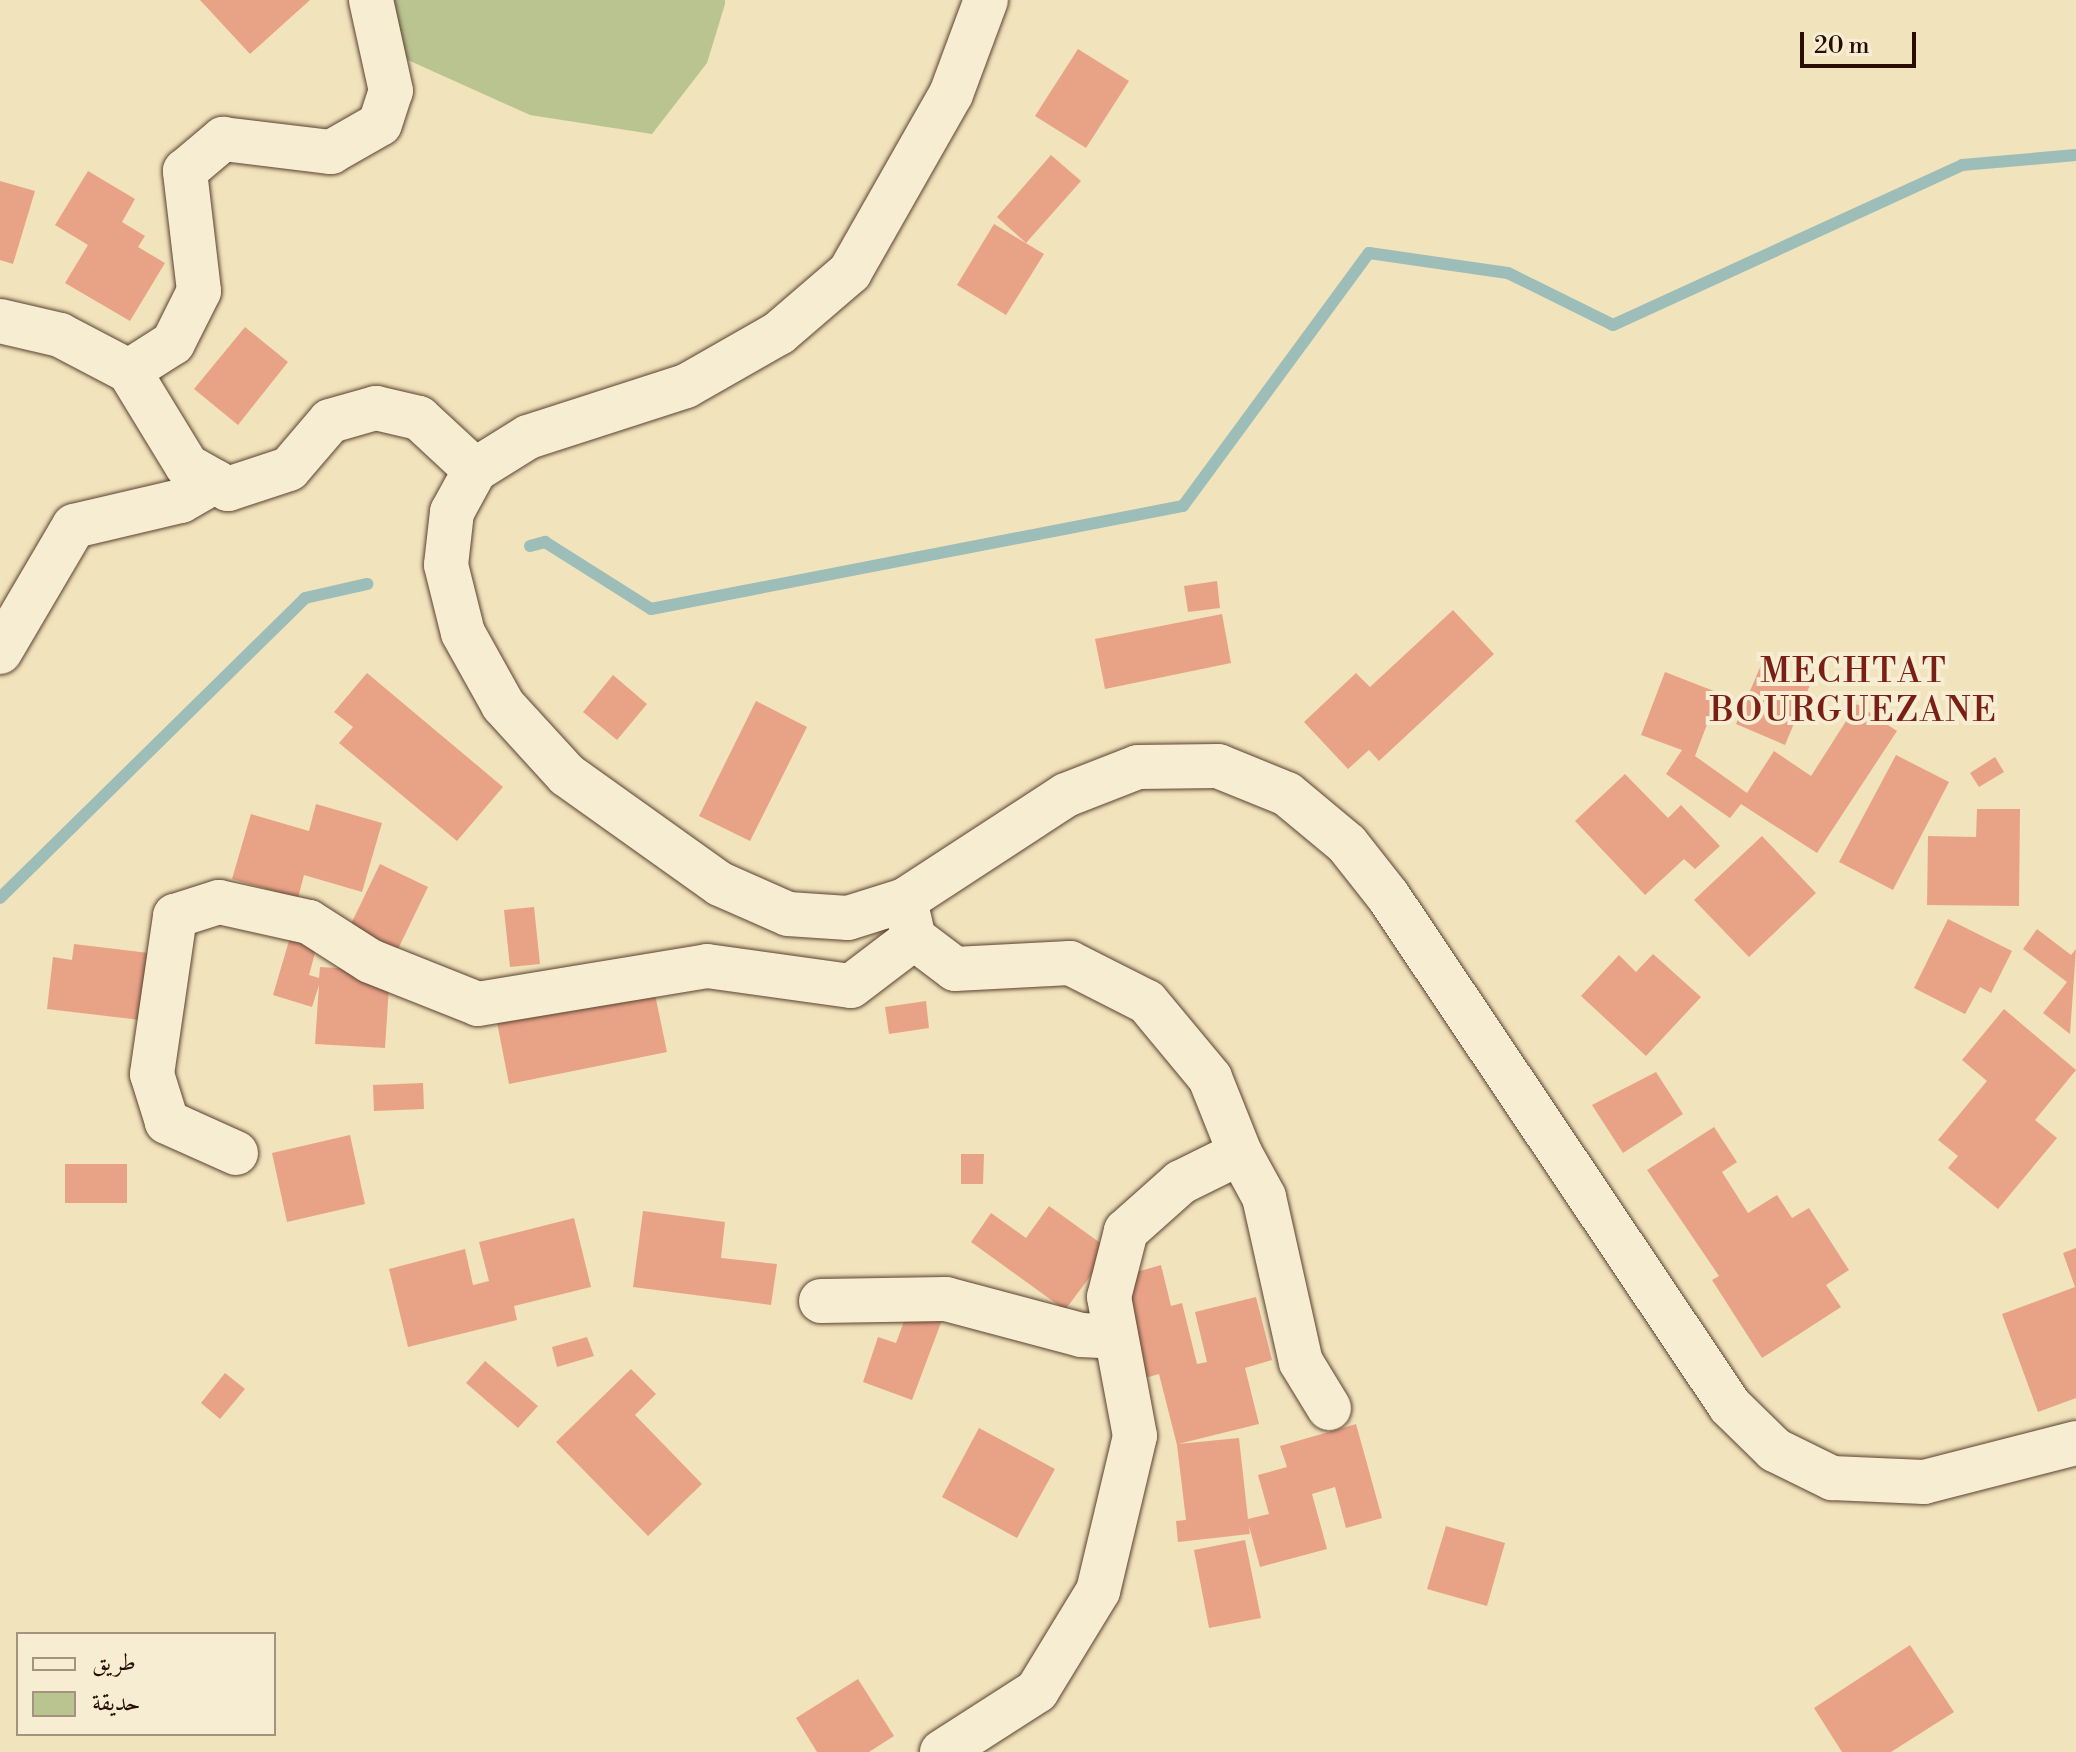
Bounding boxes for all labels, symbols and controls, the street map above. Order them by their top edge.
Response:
scale bar [1804,16,1920,66]
text: 20 m [1814,31,1870,61]
district label: MECHTAT BOURGUEZANE [1710,652,1998,732]
legend [16,1632,276,1736]
text: طريق [92,1648,136,1678]
text: حديقة [92,1688,141,1718]

